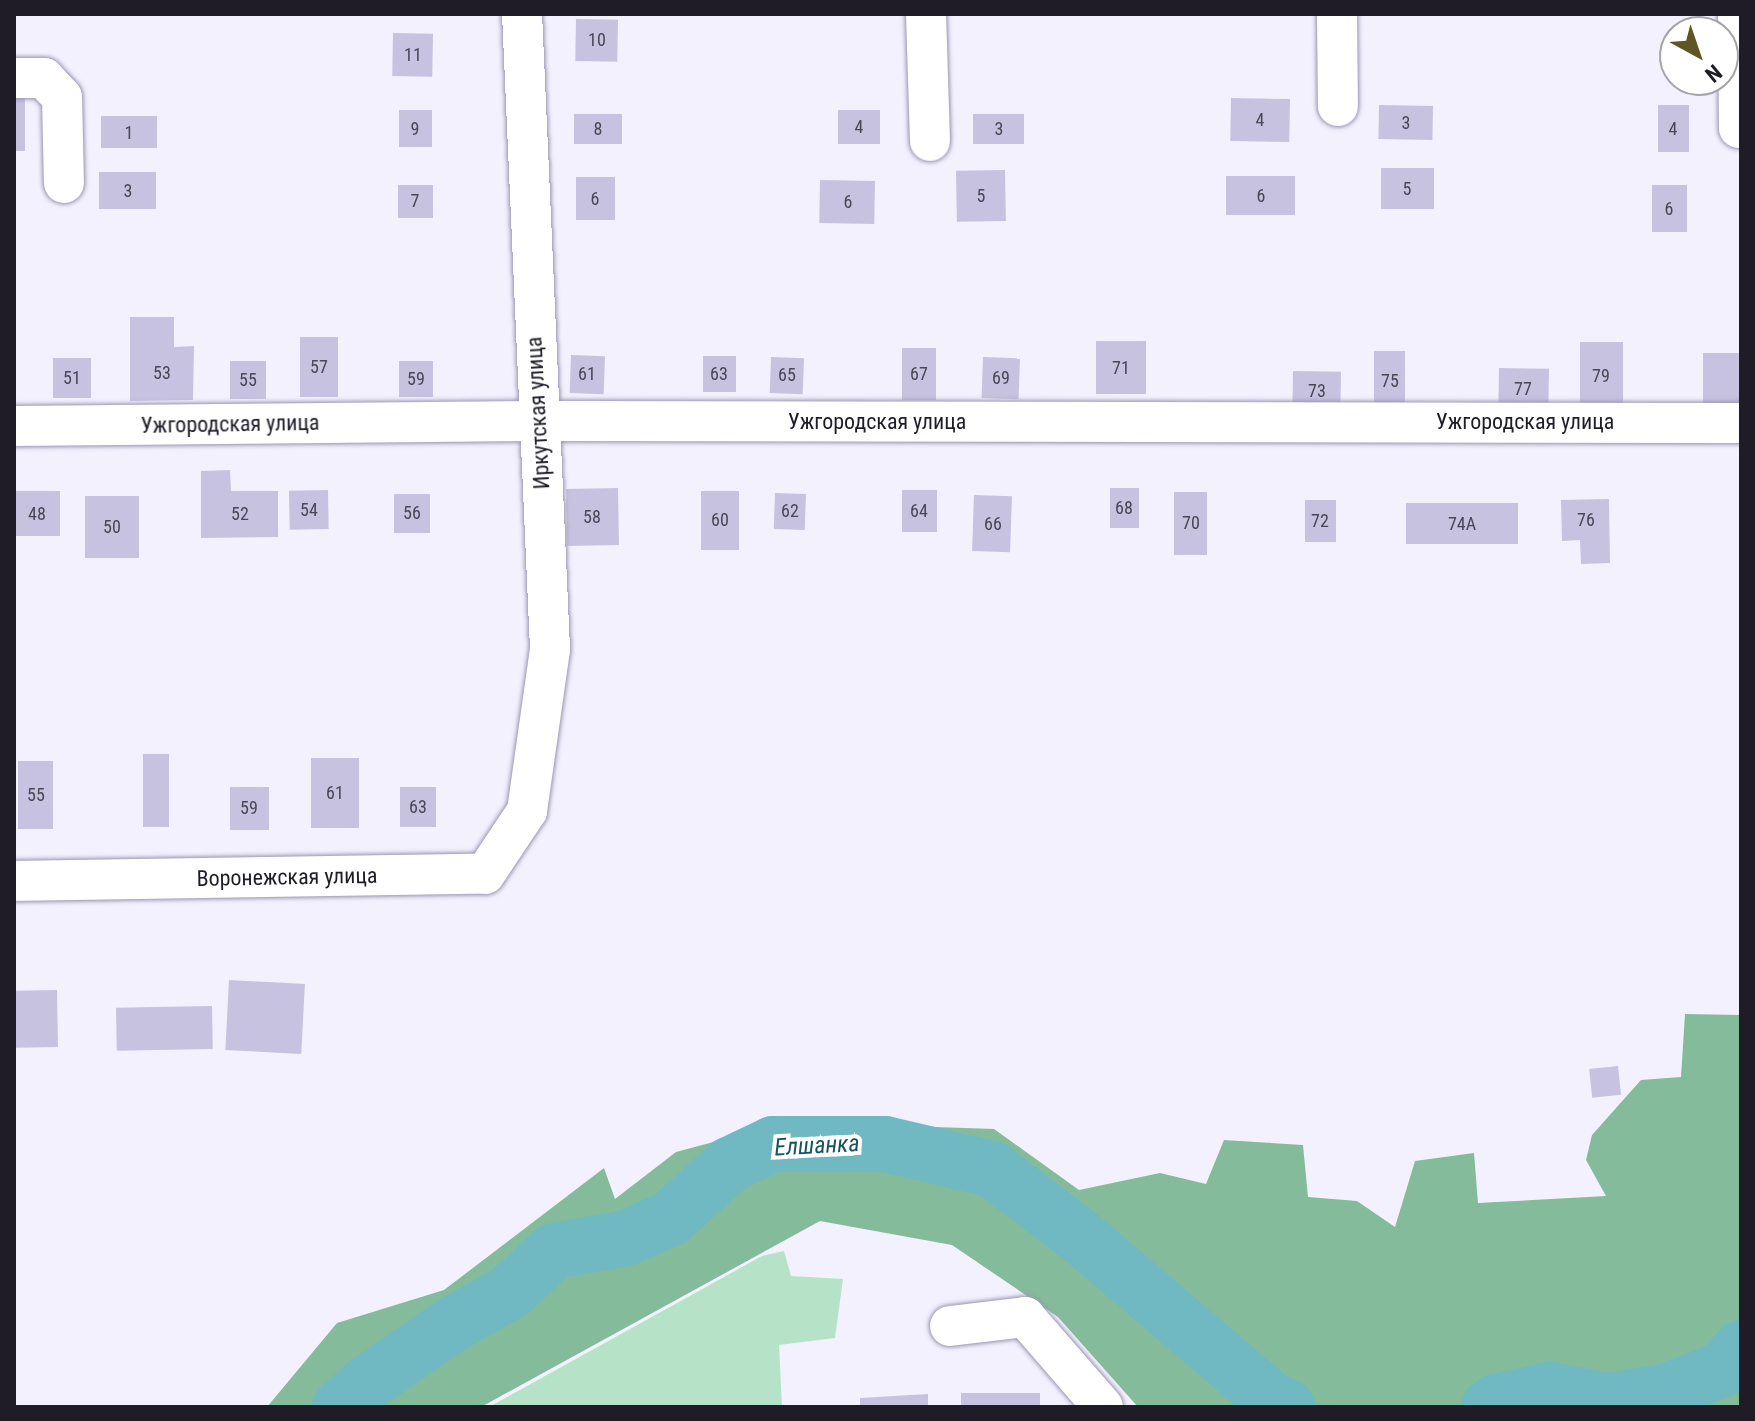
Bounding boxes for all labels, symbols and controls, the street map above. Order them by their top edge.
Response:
north arrow [1659,16,1739,96]
house number: 10 [588,29,606,51]
house number: 11 [404,44,422,66]
text: N [1700,59,1727,87]
house number: 4 [1256,109,1264,131]
house number: 3 [1402,112,1410,134]
house number: 4 [855,116,863,138]
house number: 9 [411,118,419,140]
house number: 8 [594,118,602,140]
house number: 3 [995,118,1003,140]
house number: 4 [1669,118,1677,140]
house number: 1 [125,122,133,144]
house number: 5 [1403,178,1411,200]
house number: 3 [124,180,132,202]
house number: 5 [977,185,985,207]
house number: 6 [1257,185,1265,207]
house number: 6 [591,188,599,210]
house number: 7 [411,190,419,212]
house number: 6 [844,191,852,213]
house number: 6 [1665,198,1673,220]
street label: Иркутская улица [521,336,555,490]
house number: 57 [310,356,328,378]
house number: 71 [1112,357,1130,379]
house number: 53 [153,362,171,384]
house number: 61 [578,363,596,385]
house number: 63 [710,363,728,385]
house number: 67 [910,363,928,385]
house number: 65 [778,364,796,386]
house number: 79 [1592,365,1610,387]
house number: 51 [63,367,81,389]
house number: 69 [992,367,1010,389]
house number: 59 [407,368,425,390]
house number: 55 [239,369,257,391]
house number: 75 [1381,370,1399,392]
house number: 77 [1514,378,1532,400]
house number: 73 [1308,380,1326,402]
street label: Ужгородская улица [140,409,320,439]
street label: Ужгородская улица [788,409,966,435]
street label: Ужгородская улица [1436,409,1614,435]
house number: 68 [1115,497,1133,519]
house number: 54 [300,499,318,521]
house number: 62 [781,500,799,522]
house number: 64 [910,500,928,522]
house number: 56 [403,502,421,524]
house number: 48 [28,503,46,525]
house number: 52 [231,503,249,525]
house number: 58 [583,506,601,528]
house number: 60 [711,509,729,531]
house number: 76 [1577,509,1595,531]
house number: 72 [1311,510,1329,532]
house number: 70 [1182,512,1200,534]
house number: 66 [984,513,1002,535]
house number: 74А [1448,513,1476,535]
house number: 50 [103,516,121,538]
house number: 61 [326,782,344,804]
house number: 55 [27,784,45,806]
house number: 63 [409,796,427,818]
house number: 59 [240,797,258,819]
street label: Воронежская улица [196,862,378,892]
water label: Елшанка [774,1129,860,1163]

